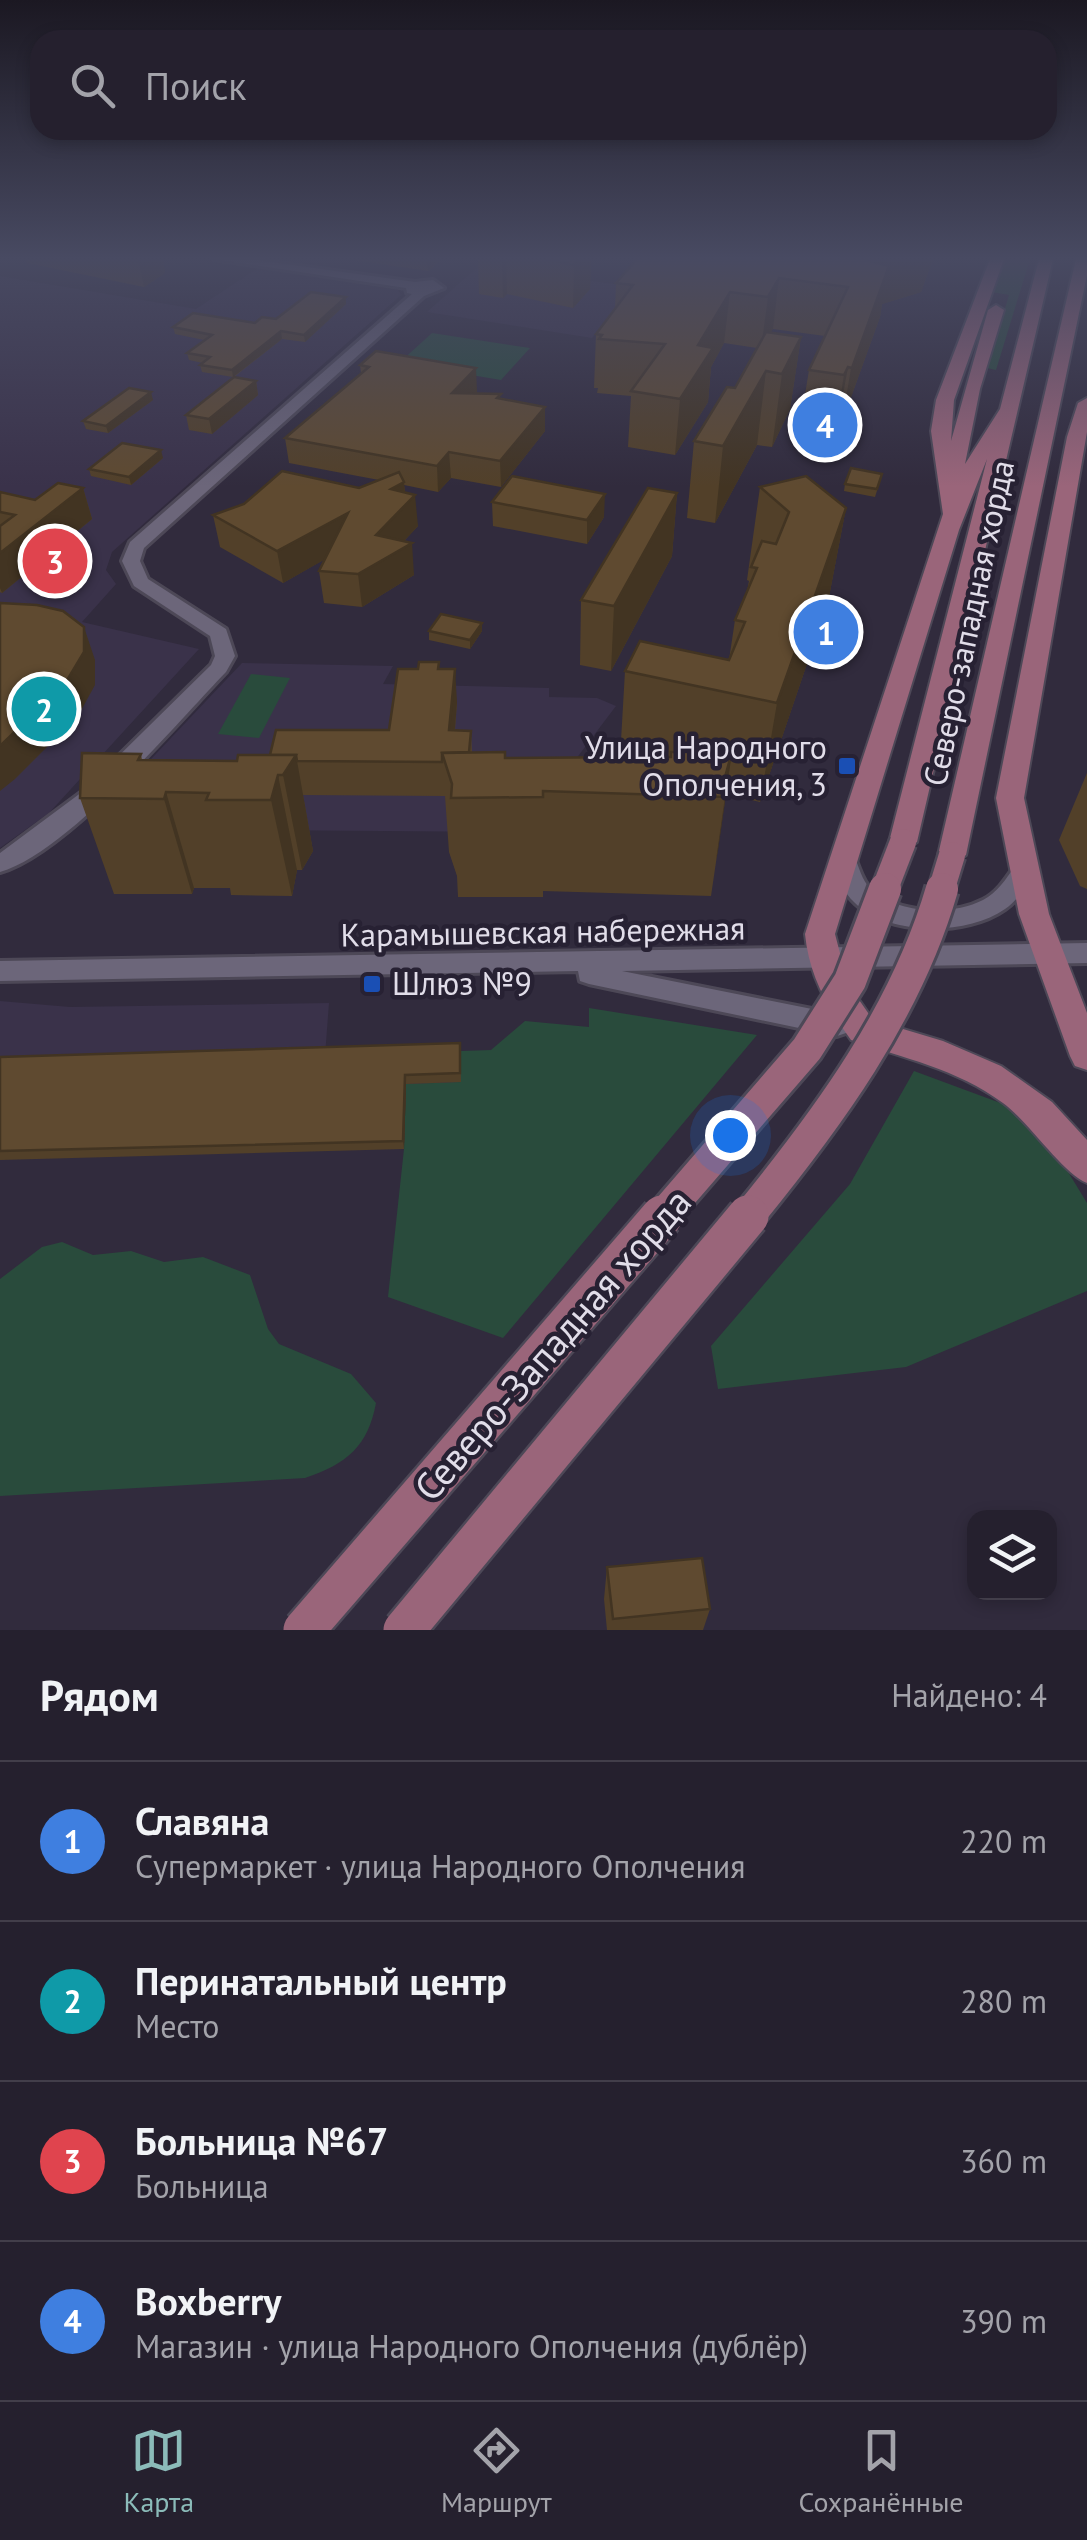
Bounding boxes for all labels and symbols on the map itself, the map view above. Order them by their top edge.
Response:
pin: 4 [792,388,858,462]
street label: Северо-западная хорда [913,456,1023,790]
pin: 3 [22,524,88,598]
pin: 1 [794,594,858,670]
pin: 2 [12,672,76,746]
place label: Улица Народного Ополчения, 3 [585,726,827,805]
marker: Улица Народного Ополчения, 3 [836,755,858,777]
street label: Карамышевская набережная [340,906,746,956]
place label: Шлюз №9 [392,962,532,1004]
marker: Шлюз №9 [361,973,383,995]
your location [705,1110,756,1161]
street label: Северо-Западная хорда [403,1178,701,1510]

